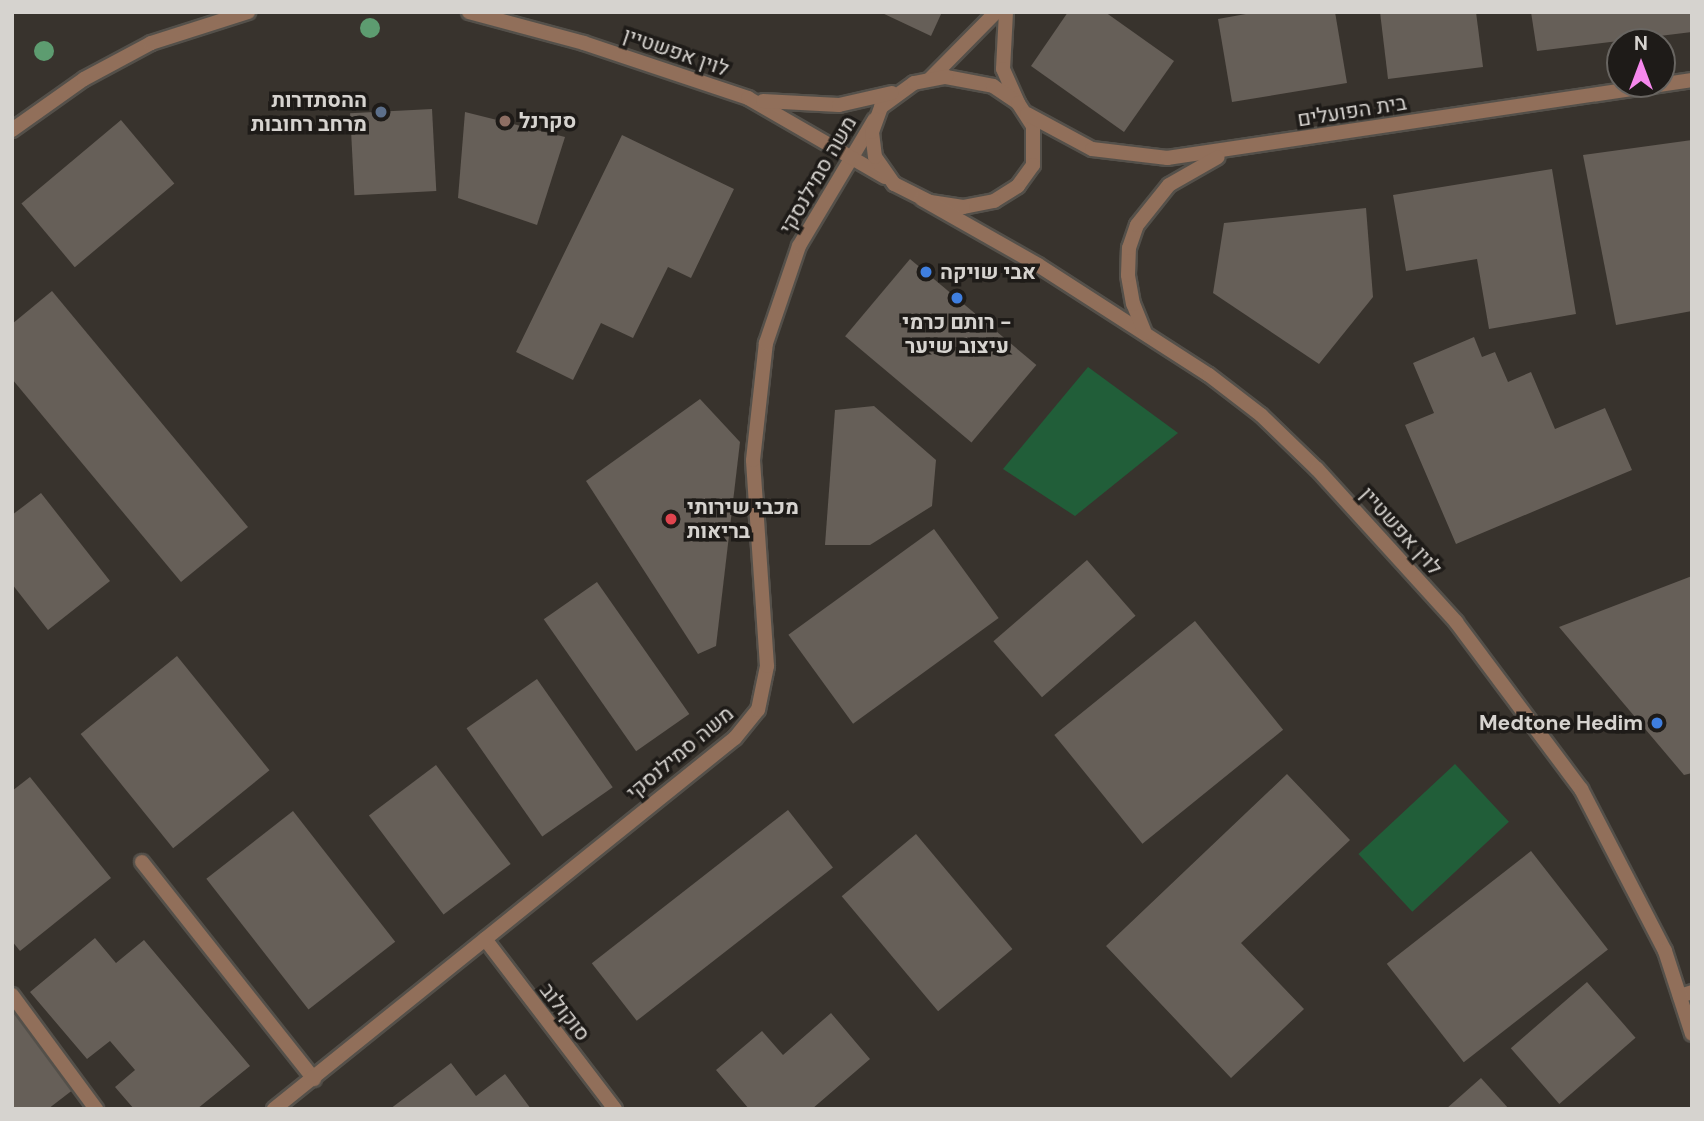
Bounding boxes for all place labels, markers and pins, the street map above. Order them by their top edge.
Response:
place label: ההסתדרות מרחב רחובות [251,87,367,137]
marker: ההסתדרות מרחב רחובות [373,104,389,120]
place label: סקרנל [519,108,576,134]
marker: סקרנל [497,113,513,129]
place label: אבי שויקה [940,259,1036,285]
marker: אבי שויקה [918,264,934,280]
marker: רותם כרמי - עיצוב שיער [949,290,965,306]
place label: רותם כרמי - עיצוב שיער [902,309,1012,359]
place label: מכבי שירותי בריאות [687,494,799,544]
marker: מכבי שירותי בריאות [661,509,681,529]
place label: Medtone Hedim [1479,710,1643,736]
marker: Medtone Hedim [1649,715,1665,731]

